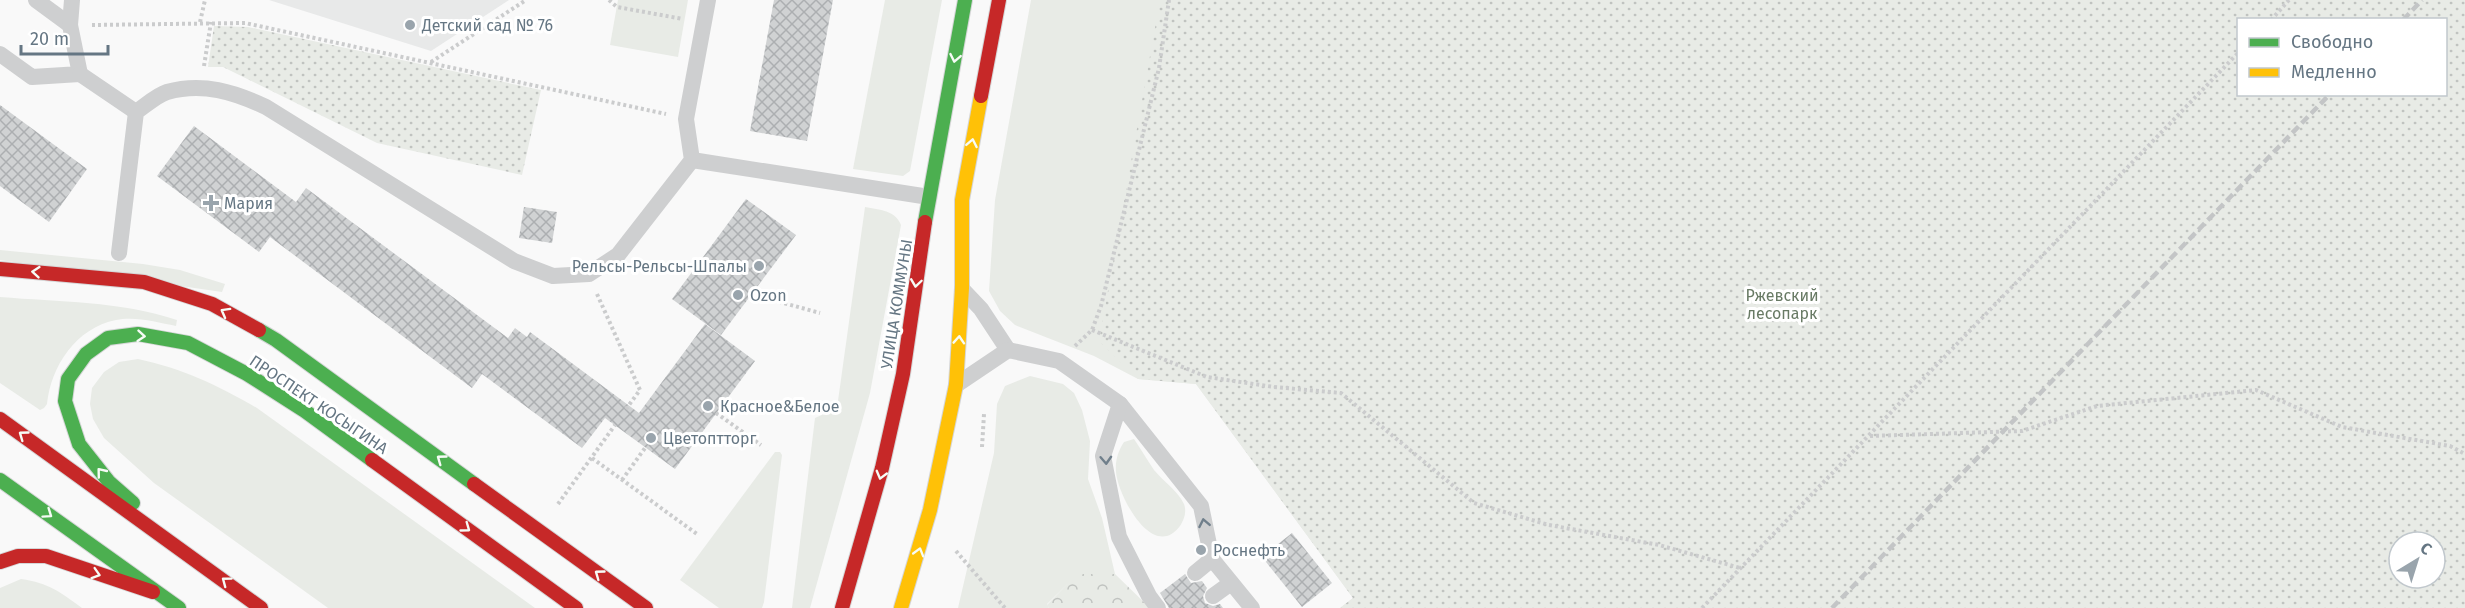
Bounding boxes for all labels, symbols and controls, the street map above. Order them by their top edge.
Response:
place label: Детский сад № 76 [421,16,553,35]
scale bar [21,18,108,56]
marker: Детский сад № 76 [403,18,417,32]
legend [2237,18,2447,96]
text: 20 m [30,28,69,50]
text: Свободно [2291,31,2373,53]
one-way arrow [949,53,961,62]
text: Медленно [2291,61,2377,83]
one-way arrow [965,138,978,148]
marker: Мария [202,194,220,212]
place label: Мария [224,194,273,213]
street label: УЛИЦА КОММУНЫ [877,238,916,370]
place label: Рельсы-Рельсы-Шпалы [572,257,747,276]
marker: Рельсы-Рельсы-Шпалы [752,259,766,273]
one-way arrow [31,266,40,279]
one-way arrow [911,278,923,288]
place label: Ozon [750,286,787,305]
park label: Ржевский лесопарк [1745,286,1819,323]
marker: Ozon [731,288,745,302]
one-way arrow [221,308,231,319]
one-way arrow [137,329,146,342]
one-way arrow [952,336,965,345]
street label: ПРОСПЕКТ КОСЫГИНА [246,351,392,458]
place label: Красное&Белое [720,397,839,416]
marker: Красное&Белое [701,399,715,413]
place label: Цветоптторг [663,429,757,448]
one-way arrow [18,431,29,442]
marker: Цветоптторг [644,431,658,445]
one-way arrow [436,455,447,466]
one-way arrow [1099,456,1112,465]
one-way arrow [97,468,108,479]
one-way arrow [875,469,888,479]
one-way arrow [41,507,52,518]
one-way arrow [1199,518,1212,528]
one-way arrow [460,521,471,532]
north arrow [2387,530,2447,590]
text: С [2416,538,2436,559]
place label: Роснефть [1213,541,1285,560]
marker: Роснефть [1194,543,1208,557]
one-way arrow [911,547,924,557]
one-way arrow [90,567,101,579]
one-way arrow [594,570,605,581]
one-way arrow [221,578,232,589]

